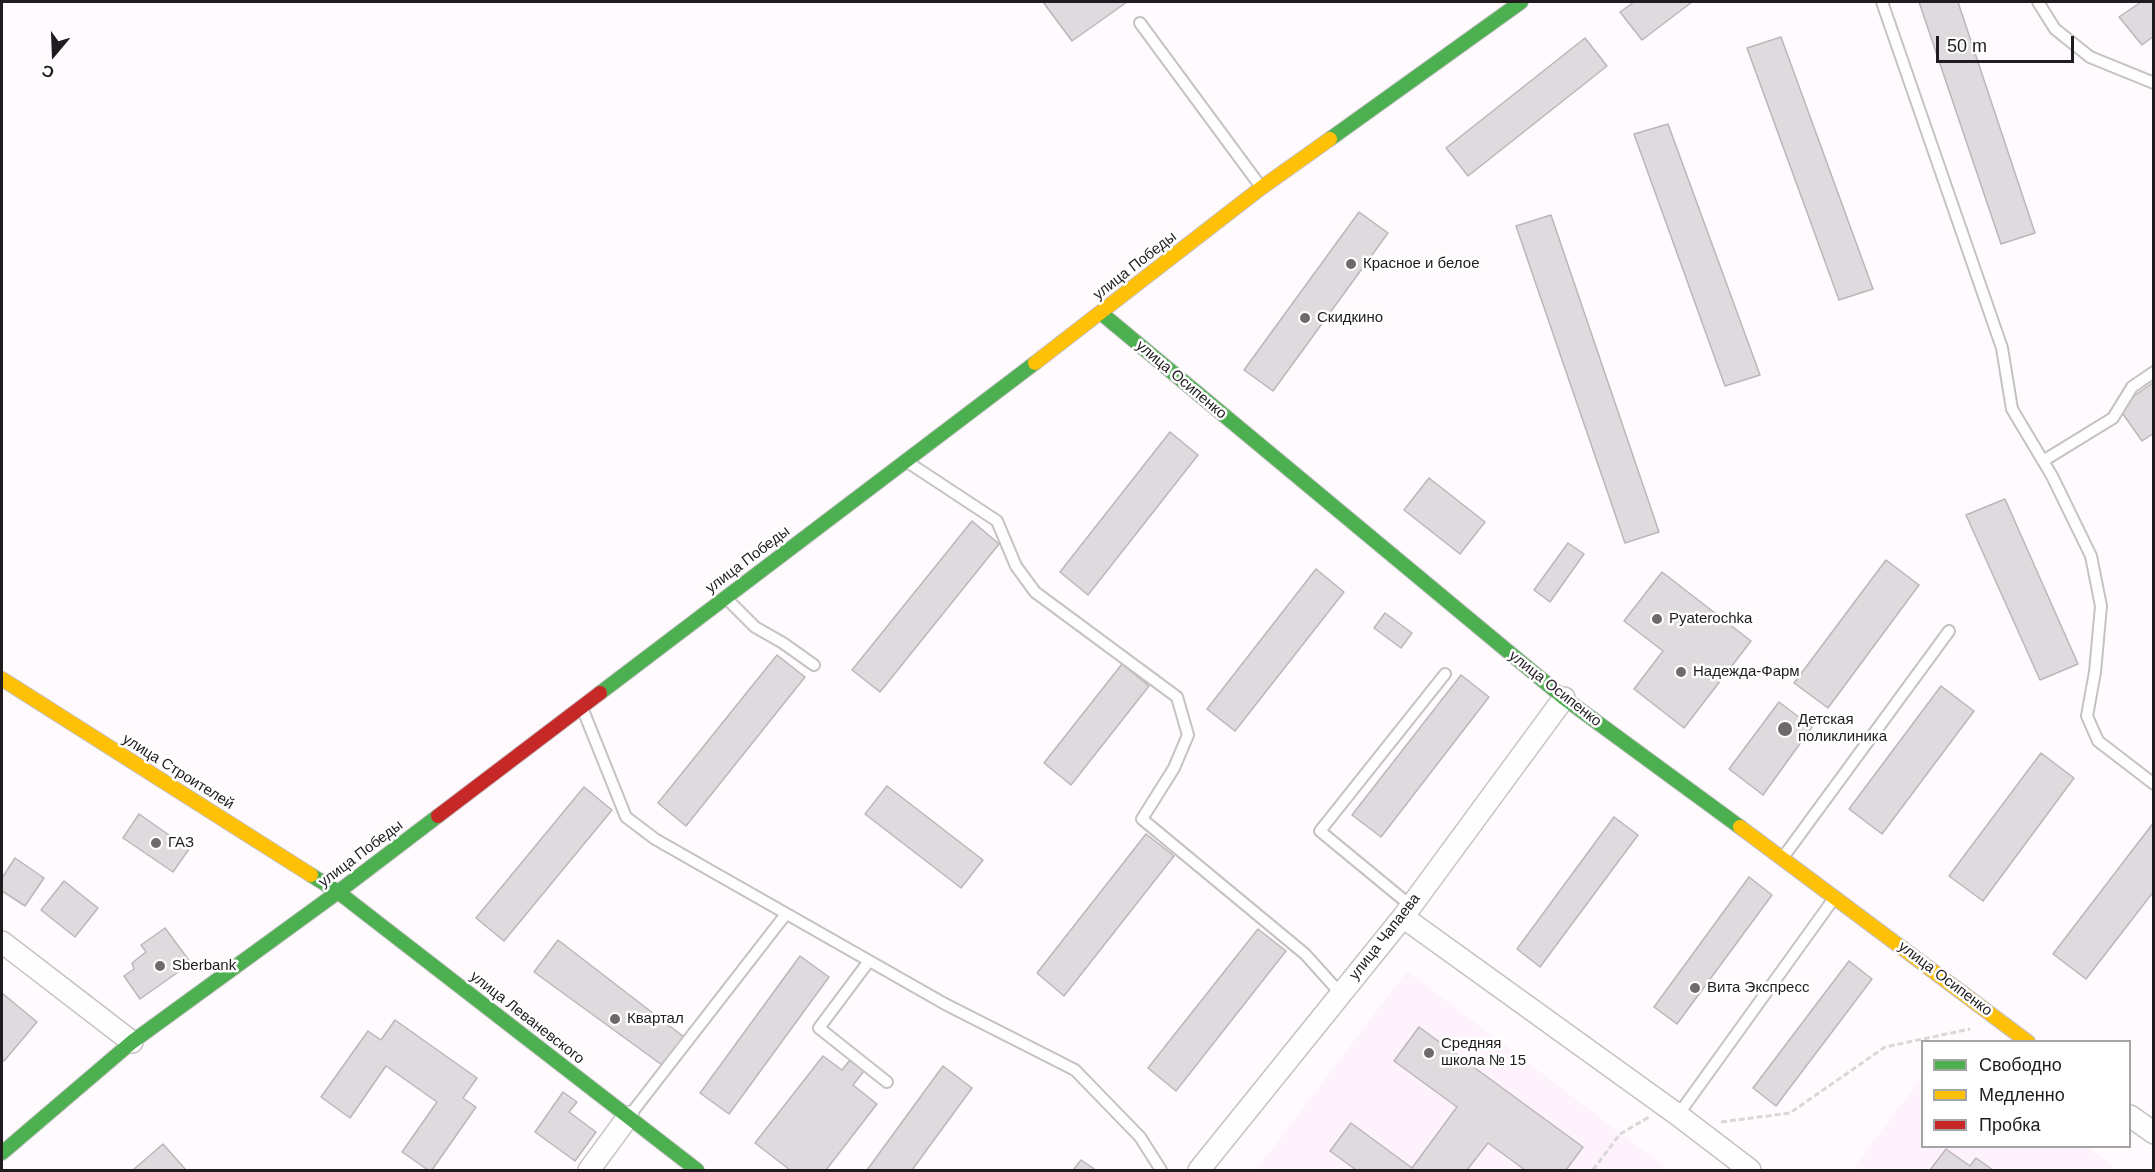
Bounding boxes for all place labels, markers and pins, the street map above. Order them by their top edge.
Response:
place label: Красное и белое [1363,255,1479,273]
marker: Красное и белое [1344,257,1358,271]
place label: Скидкино [1317,309,1383,327]
marker: Скидкино [1298,311,1312,325]
place label: Pyaterochka [1669,610,1752,628]
marker: Pyaterochka [1650,612,1664,626]
place label: Надежда-Фарм [1693,663,1800,681]
marker: Надежда-Фарм [1674,665,1688,679]
place label: Детская поликлиника [1798,711,1887,746]
marker: Детская поликлиника [1776,720,1794,738]
place label: ГАЗ [168,834,194,852]
marker: ГАЗ [149,836,163,850]
place label: Sberbank [172,957,236,975]
marker: Sberbank [153,959,167,973]
place label: Вита Экспресс [1707,979,1809,997]
marker: Вита Экспресс [1688,981,1702,995]
place label: Квартал [627,1010,684,1028]
marker: Квартал [608,1012,622,1026]
place label: Средняя школа № 15 [1441,1035,1526,1070]
marker: Средняя школа № 15 [1422,1046,1436,1060]

